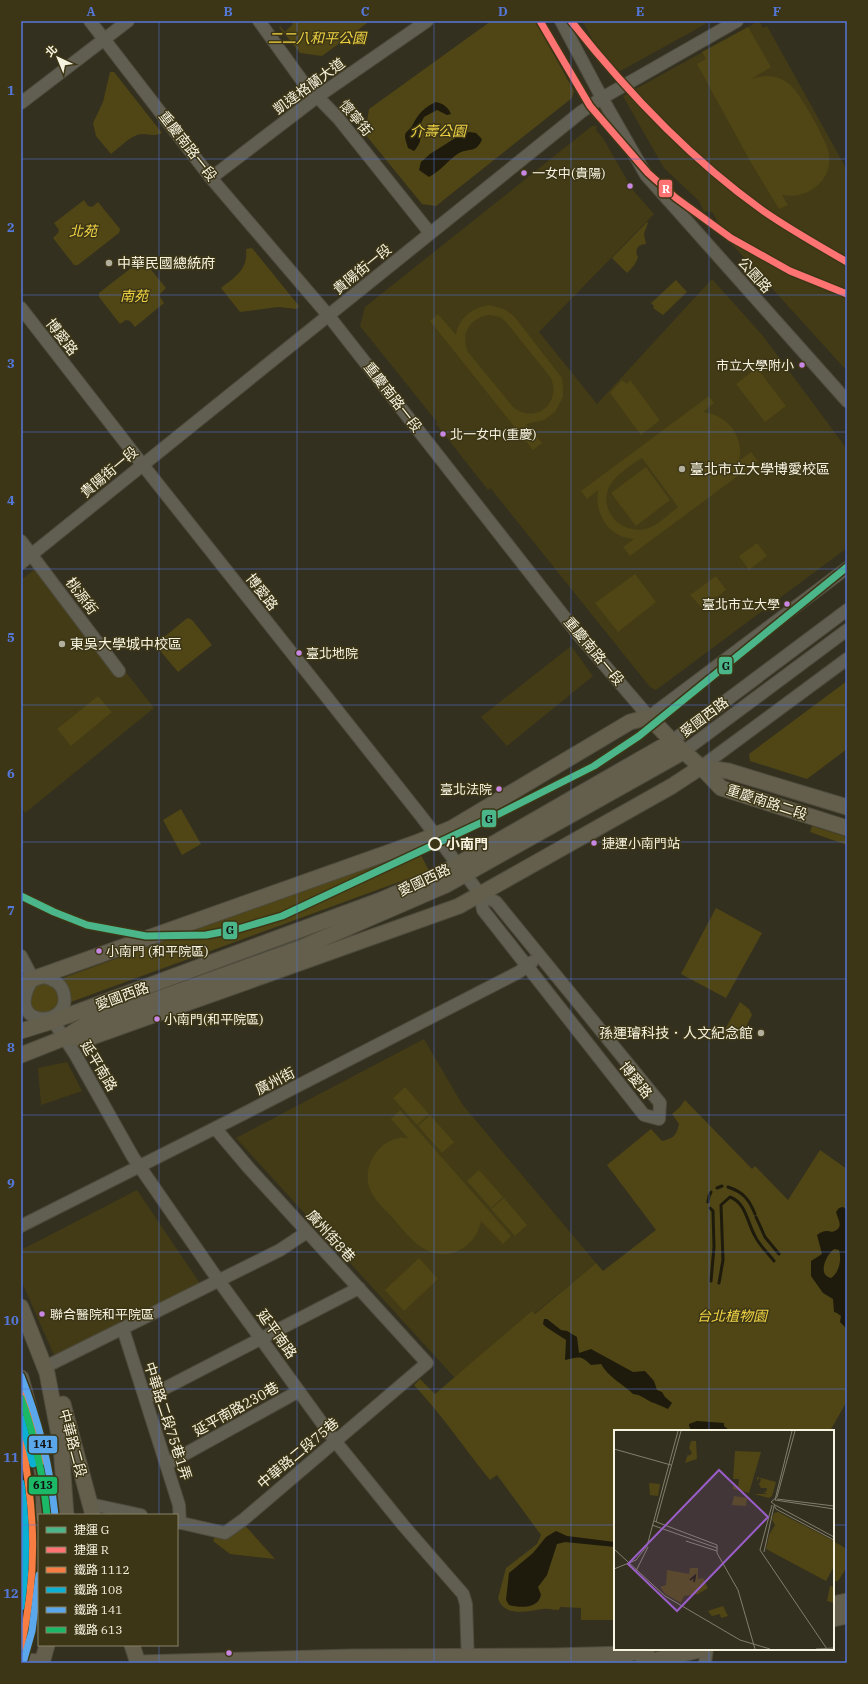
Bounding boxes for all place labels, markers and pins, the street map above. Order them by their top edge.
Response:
place label: 一女中(貴陽) [532,165,606,182]
marker: 一女中(貴陽) [519,168,529,178]
unlabelled marker [625,181,635,191]
place label: 中華民國總統府 [117,254,215,272]
marker: 中華民國總統府 [104,258,114,268]
place label: 市立大學附小 [716,357,794,374]
marker: 市立大學附小 [797,360,807,370]
place label: 北一女中(重慶) [450,426,537,443]
marker: 北一女中(重慶) [438,429,448,439]
place label: 臺北市立大學博愛校區 [690,460,830,478]
marker: 臺北市立大學博愛校區 [677,464,687,474]
place label: 臺北市立大學 [702,596,780,613]
marker: 臺北市立大學 [782,599,792,609]
place label: 東吳大學城中校區 [70,635,182,653]
marker: 東吳大學城中校區 [57,639,67,649]
place label: 臺北地院 [306,645,358,662]
marker: 臺北地院 [294,648,304,658]
place label: 臺北法院 [440,781,492,798]
marker: 臺北法院 [494,784,504,794]
place label: 小南門 [446,835,488,853]
place label: 捷運小南門站 [602,835,680,852]
marker: 小南門 [428,837,442,851]
marker: 捷運小南門站 [589,838,599,848]
place label: 小南門 (和平院區) [106,943,209,960]
marker: 小南門 (和平院區) [94,946,104,956]
place label: 小南門(和平院區) [164,1011,264,1028]
marker: 小南門(和平院區) [152,1014,162,1024]
place label: 孫運璿科技．人文紀念館 [599,1024,753,1042]
marker: 孫運璿科技．人文紀念館 [756,1028,766,1038]
place label: 聯合醫院和平院區 [50,1306,154,1323]
marker: 聯合醫院和平院區 [37,1309,47,1319]
unlabelled marker [224,1648,234,1658]

